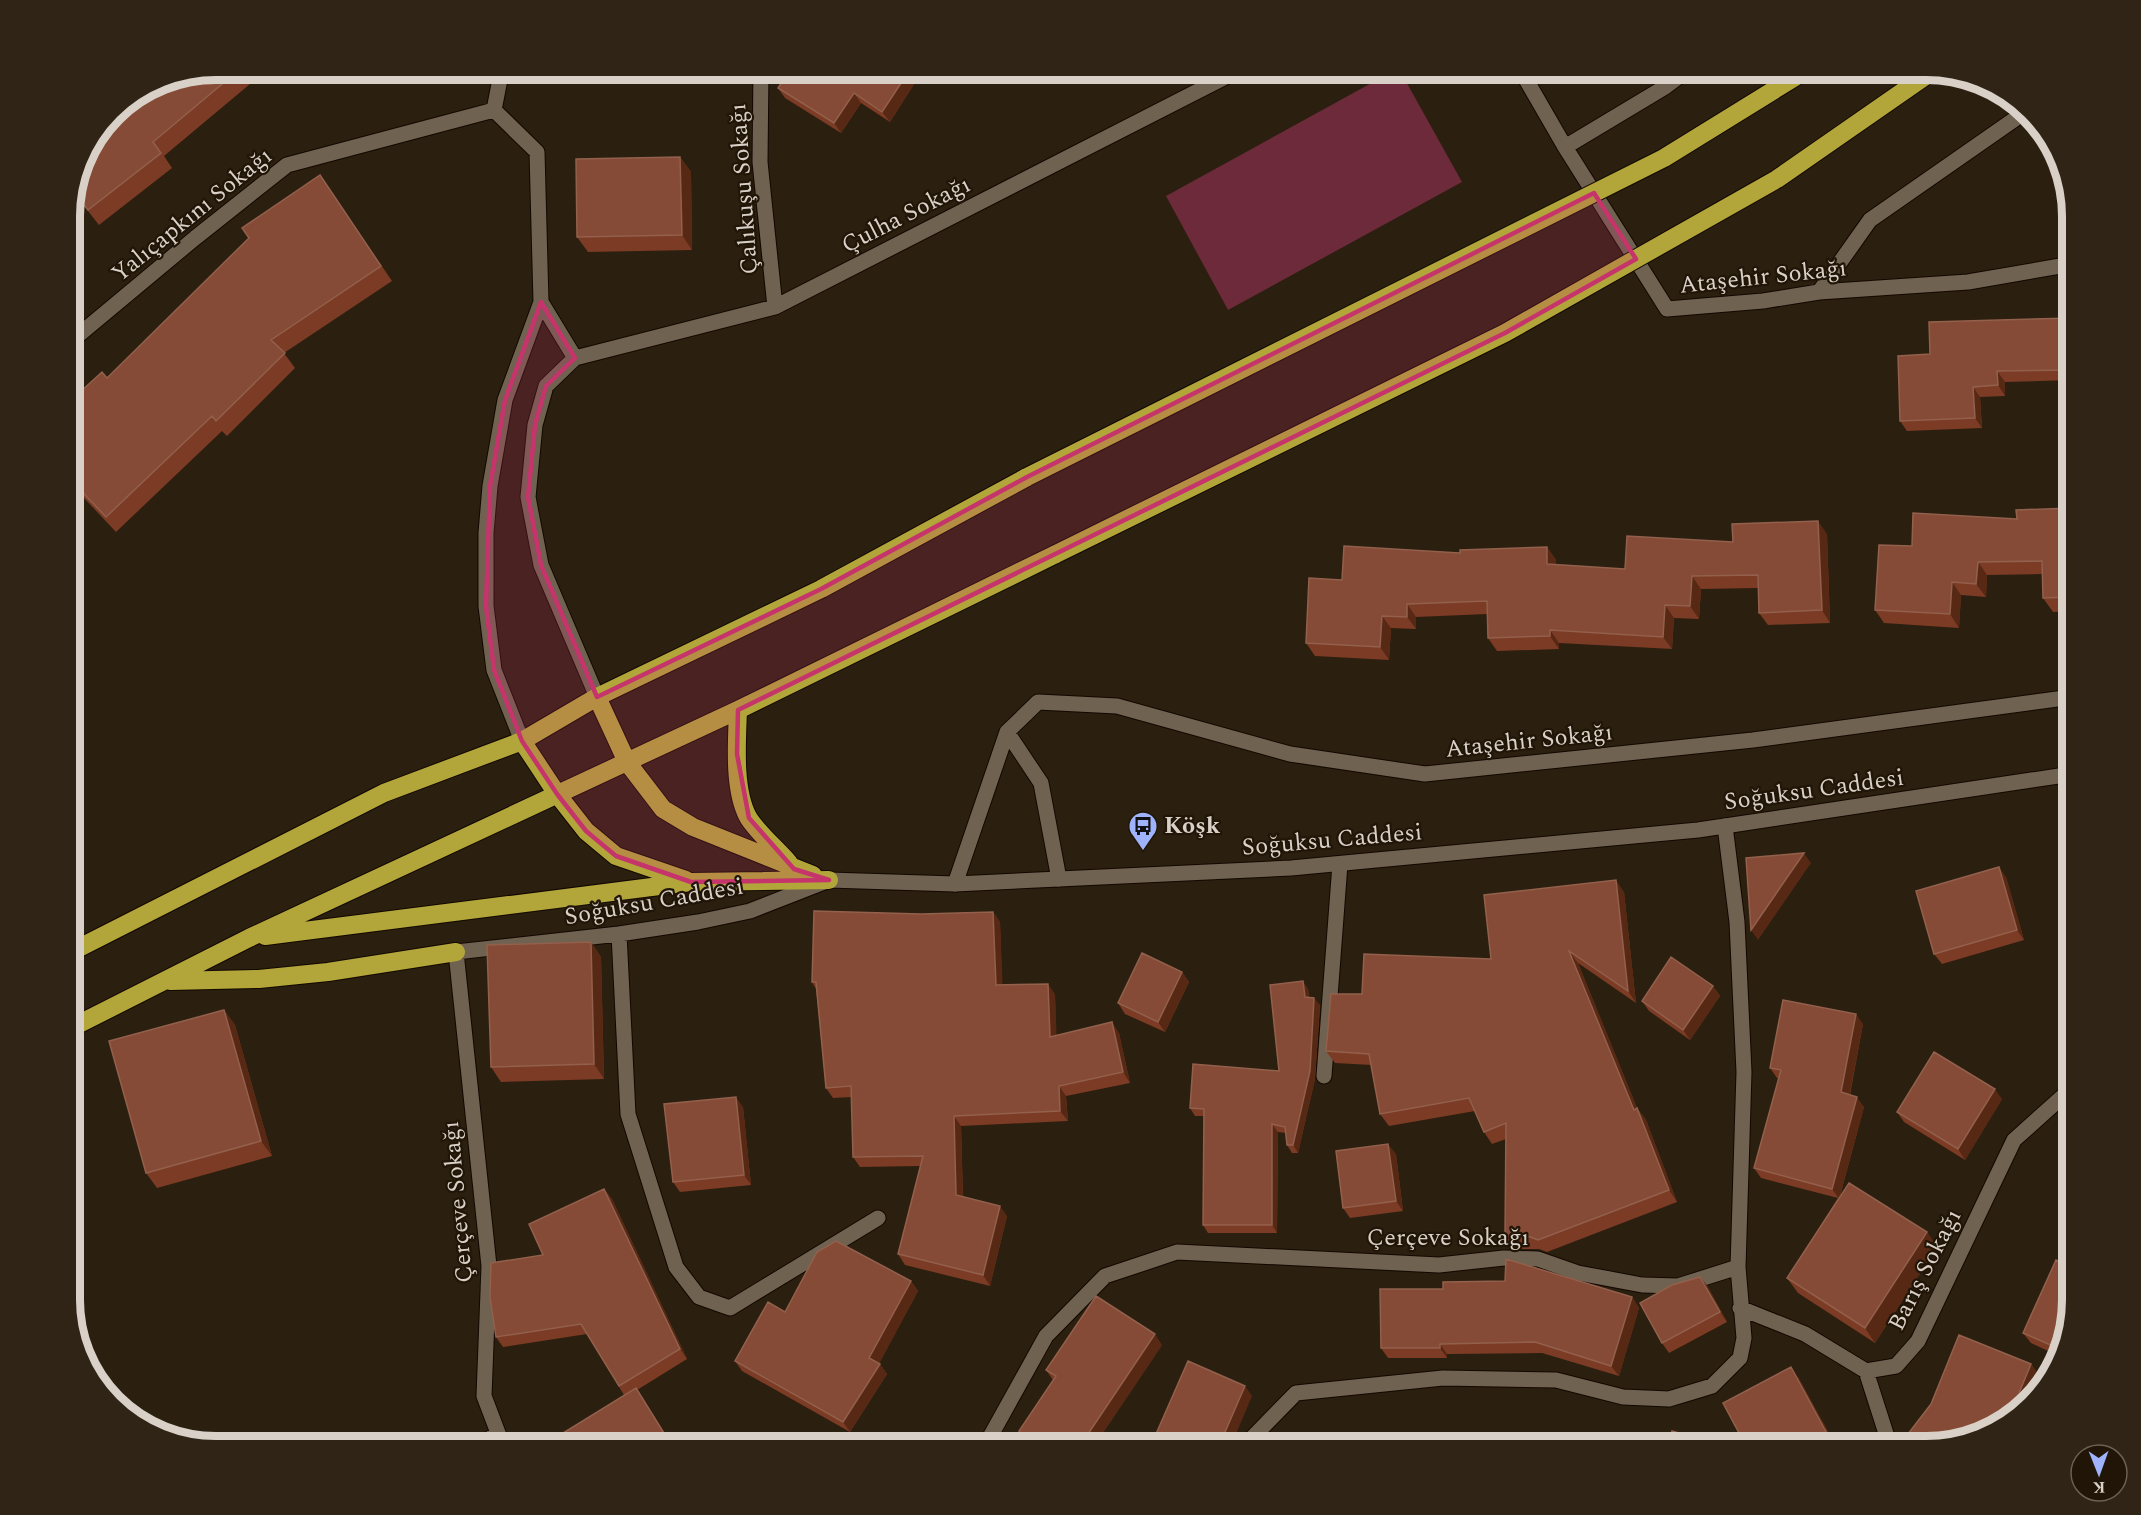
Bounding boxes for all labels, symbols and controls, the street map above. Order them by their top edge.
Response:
street label: Çalıkuşu Sokağı [720,102,768,276]
street label: Yalıçapkını Sokağı [104,139,280,291]
street label: Çulha Sokağı [835,167,977,263]
street label: Ataşehir Sokağı [1678,250,1848,304]
street label: Ataşehir Sokağı [1444,714,1614,768]
street label: Soğuksu Caddesi [1722,760,1906,820]
place label: Köşk [1164,808,1221,844]
bus stop icon: Köşk [1127,810,1159,852]
street label: Soğuksu Caddesi [1240,814,1424,866]
street label: Soğuksu Caddesi [562,869,746,935]
street label: Çerçeve Sokağı [433,1120,483,1284]
street label: Barış Sokağı [1879,1203,1971,1337]
street label: Çerçeve Sokağı [1367,1220,1529,1256]
north arrow [2069,1443,2129,1503]
text: K [2092,1475,2106,1499]

